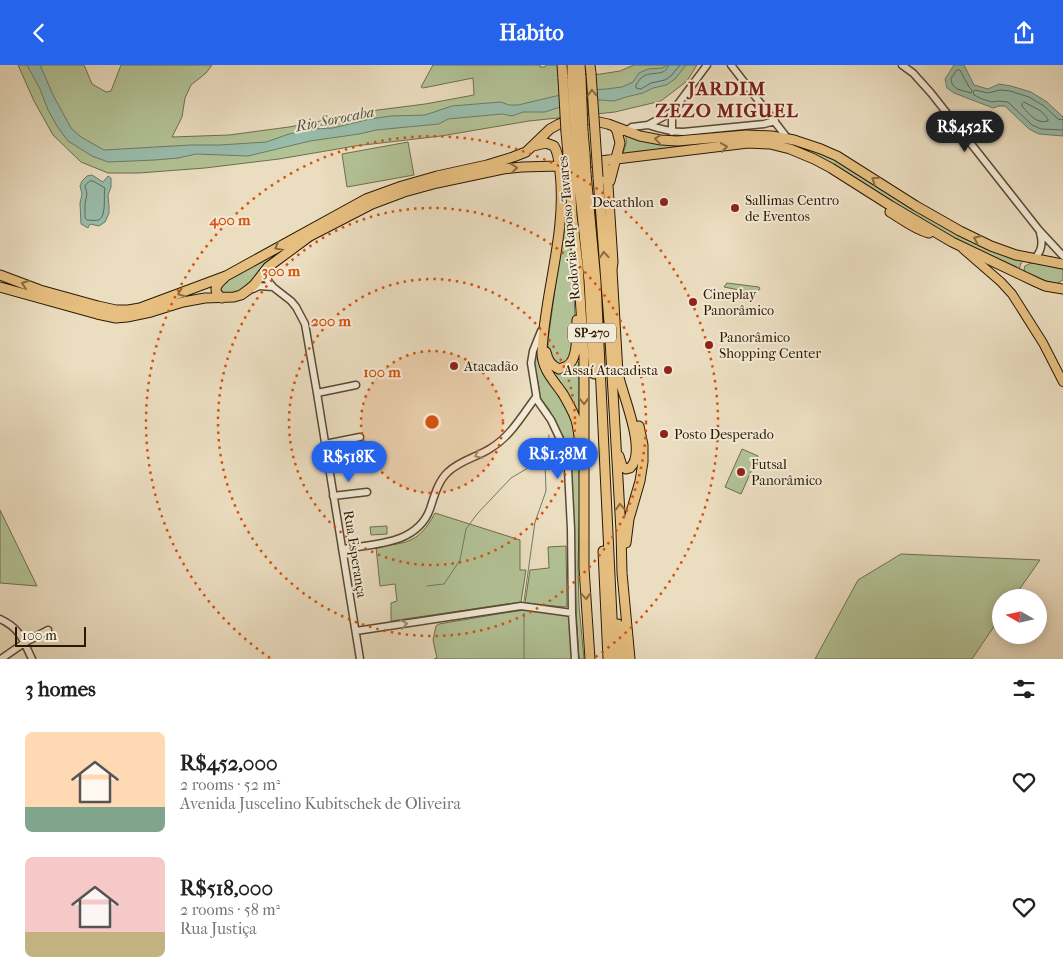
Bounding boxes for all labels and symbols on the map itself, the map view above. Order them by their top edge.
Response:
district label: JARDIM ZEZO MIGUEL [655,78,799,122]
one-way arrow [586,89,597,97]
water label: Rio Sorocaba [293,103,376,136]
pin: R$452K [924,111,1006,153]
one-way arrow [653,134,661,145]
one-way arrow [720,142,728,152]
street label: Rodovia Raposo Tavares [554,155,584,301]
one-way arrow [510,163,518,174]
one-way arrow [872,176,881,186]
place label: Sallimas Centro de Eventos [745,192,839,225]
place label: Decathlon [592,194,654,211]
marker: Decathlon [658,196,670,208]
marker: Sallimas Centro de Eventos [729,202,741,214]
text: 400 m [208,211,251,229]
one-way arrow [973,235,982,245]
one-way arrow [275,241,284,251]
one-way arrow [598,250,609,258]
text: 300 m [262,262,301,280]
one-way arrow [21,280,30,290]
place label: Cineplay Panorâmico [703,286,774,319]
one-way arrow [177,287,186,297]
marker: Cineplay Panorâmico [687,296,699,308]
text: 200 m [311,312,351,330]
road number: SP-270 [568,323,616,343]
place label: Panorâmico Shopping Center [719,329,821,362]
marker: Panorâmico Shopping Center [703,339,715,351]
place label: Atacadão [463,358,518,375]
marker: Atacadão [448,360,460,372]
place label: Assaí Atacadista [563,362,659,379]
text: 100 m [363,363,401,381]
marker: Assaí Atacadista [662,364,674,376]
one-way arrow [579,398,590,406]
centre of rings [423,413,441,431]
place label: Posto Desperado [674,426,774,443]
marker: Posto Desperado [658,428,670,440]
pin: R$1.38M [512,437,604,480]
pin: R$518K [308,441,390,483]
one-way arrow [474,449,483,459]
place label: Futsal Panorâmico [751,456,822,489]
marker: Futsal Panorâmico [735,466,747,478]
one-way arrow [614,502,625,510]
street label: Rua Esperança [340,509,370,600]
north arrow [992,589,1048,644]
one-way arrow [580,592,591,600]
one-way arrow [399,619,408,629]
scale bar [15,624,86,647]

